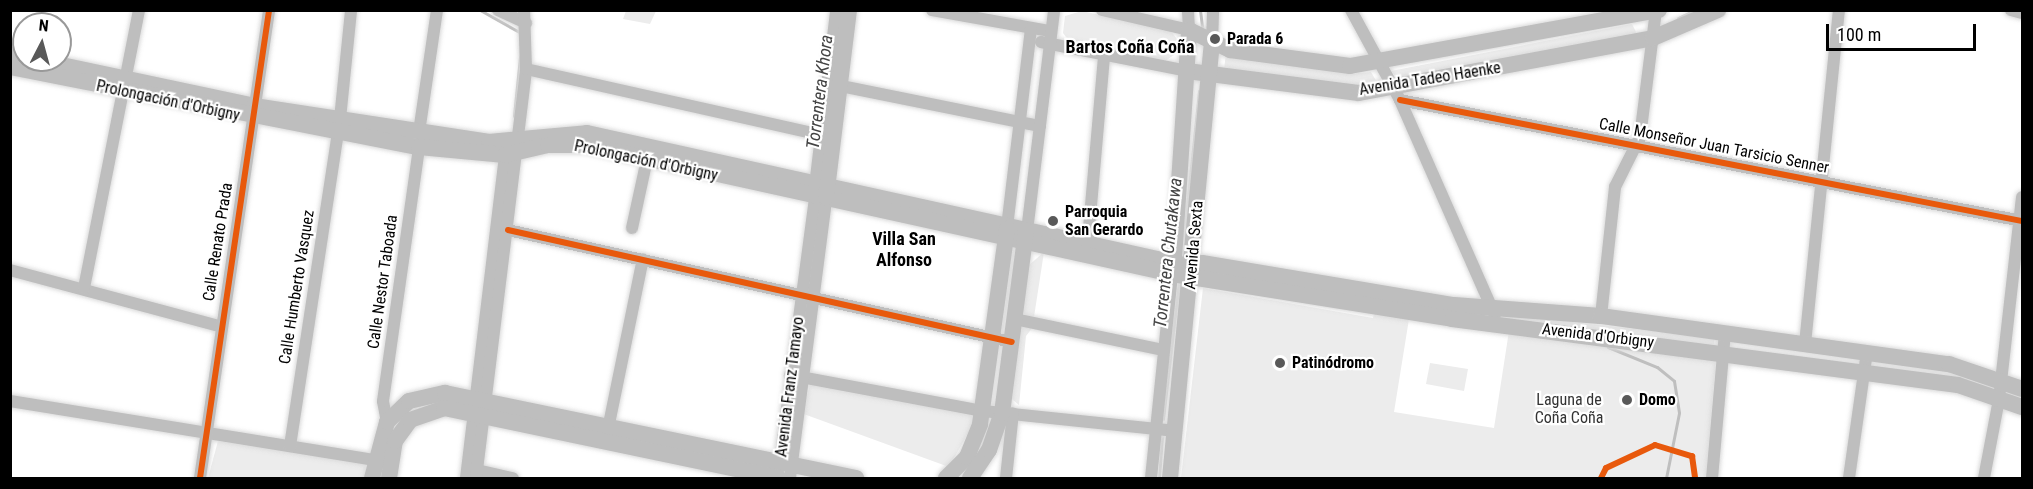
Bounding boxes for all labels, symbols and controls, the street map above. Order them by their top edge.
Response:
north arrow [12,12,72,72]
scale bar [1829,12,1979,50]
text: N [38,16,50,36]
text: 100 m [1837,24,1881,45]
place label: Parada 6 [1227,29,1283,49]
marker: Parada 6 [1208,32,1222,46]
water label: Torrentera Khora [802,34,838,150]
district label: Bartos Coña Coña [1066,36,1194,58]
street label: Avenida Tadeo Haenke [1358,58,1502,100]
street label: Prolongación d'Orbigny [94,76,242,126]
street label: Calle Monseñor Juan Tarsicio Senner [1597,114,1831,178]
street label: Prolongación d'Orbigny [572,136,720,186]
water label: Torrentera Chutakawa [1149,177,1187,329]
street label: Calle Renato Prada [199,181,237,303]
street label: Avenida Sexta [1181,200,1207,290]
place label: Parroquia San Gerardo [1065,202,1143,240]
street label: Calle Humberto Vasquez [275,209,319,365]
street label: Calle Nestor Taboada [364,214,402,350]
marker: Parroquia San Gerardo [1046,214,1060,228]
district label: Villa San Alfonso [872,229,936,272]
street label: Avenida Franz Tamayo [772,316,808,458]
street label: Avenida d'Orbigny [1541,320,1655,352]
place label: Patinódromo [1292,353,1374,373]
marker: Patinódromo [1273,356,1287,370]
park label: Laguna de Coña Coña [1535,390,1603,428]
place label: Domo [1639,390,1676,410]
marker: Domo [1620,393,1634,407]

